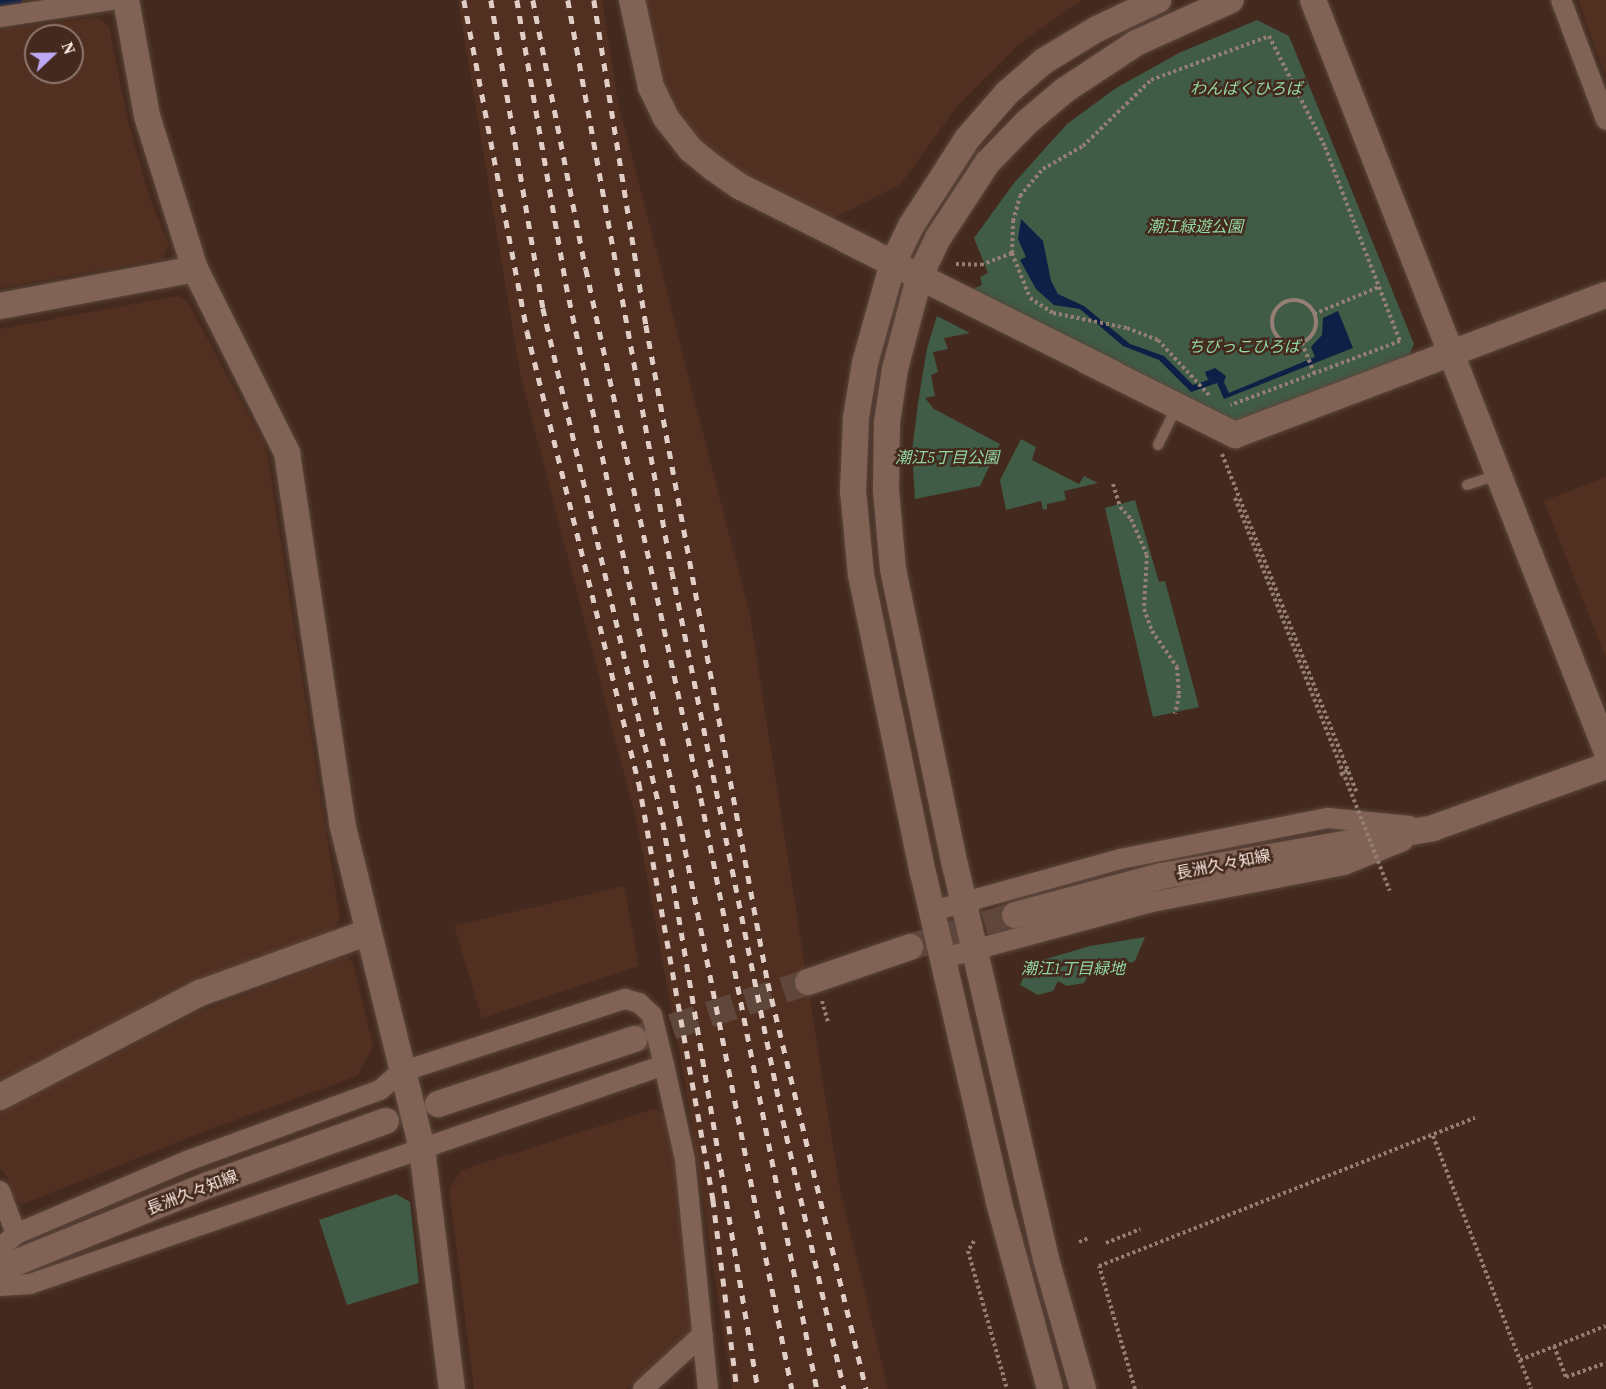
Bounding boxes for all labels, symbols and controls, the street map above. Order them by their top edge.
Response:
north arrow [24,24,84,84]
text: N [56,38,81,58]
park label: わんぱくひろば [1190,78,1302,98]
park label: 潮江緑遊公園 [1147,216,1243,236]
park label: ちびっこひろば [1188,336,1300,356]
park label: 潮江5丁目公園 [895,447,999,467]
street label: 長洲久々知線 [1174,845,1272,883]
park label: 潮江1丁目緑地 [1021,958,1125,978]
street label: 長洲久々知線 [144,1166,240,1218]

